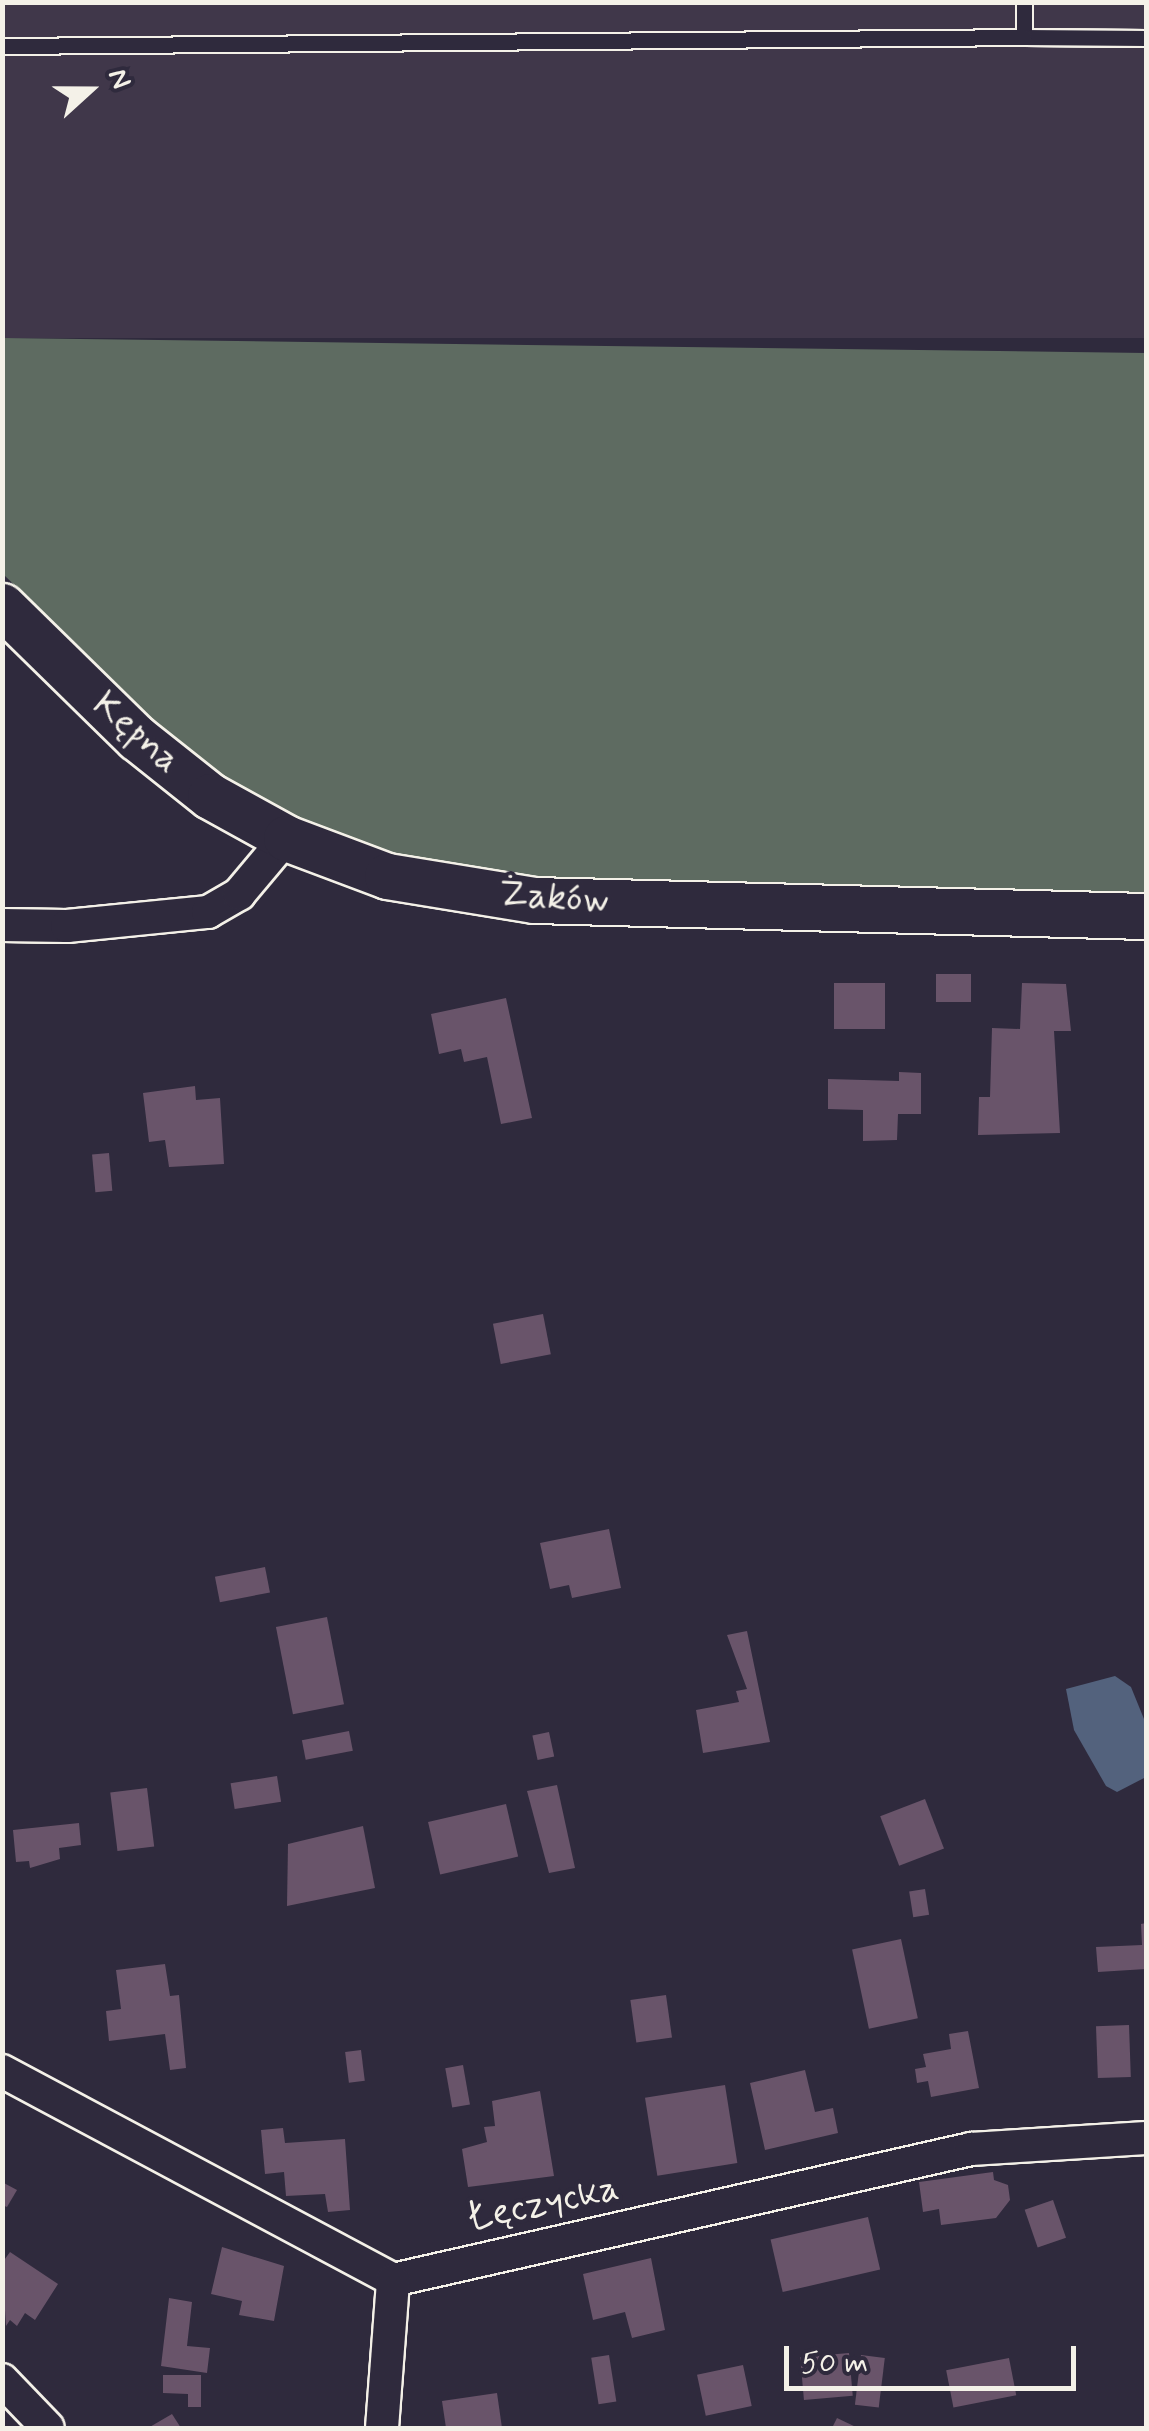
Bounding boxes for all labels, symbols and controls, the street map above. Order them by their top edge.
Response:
north arrow [40,40,140,140]
text: N [98,64,139,94]
street label: Kępna [82,682,190,784]
street label: Żaków [498,872,610,924]
street label: Łęczycka [463,2166,623,2242]
scale bar [789,2326,1082,2388]
text: 50 m [801,2344,868,2383]

